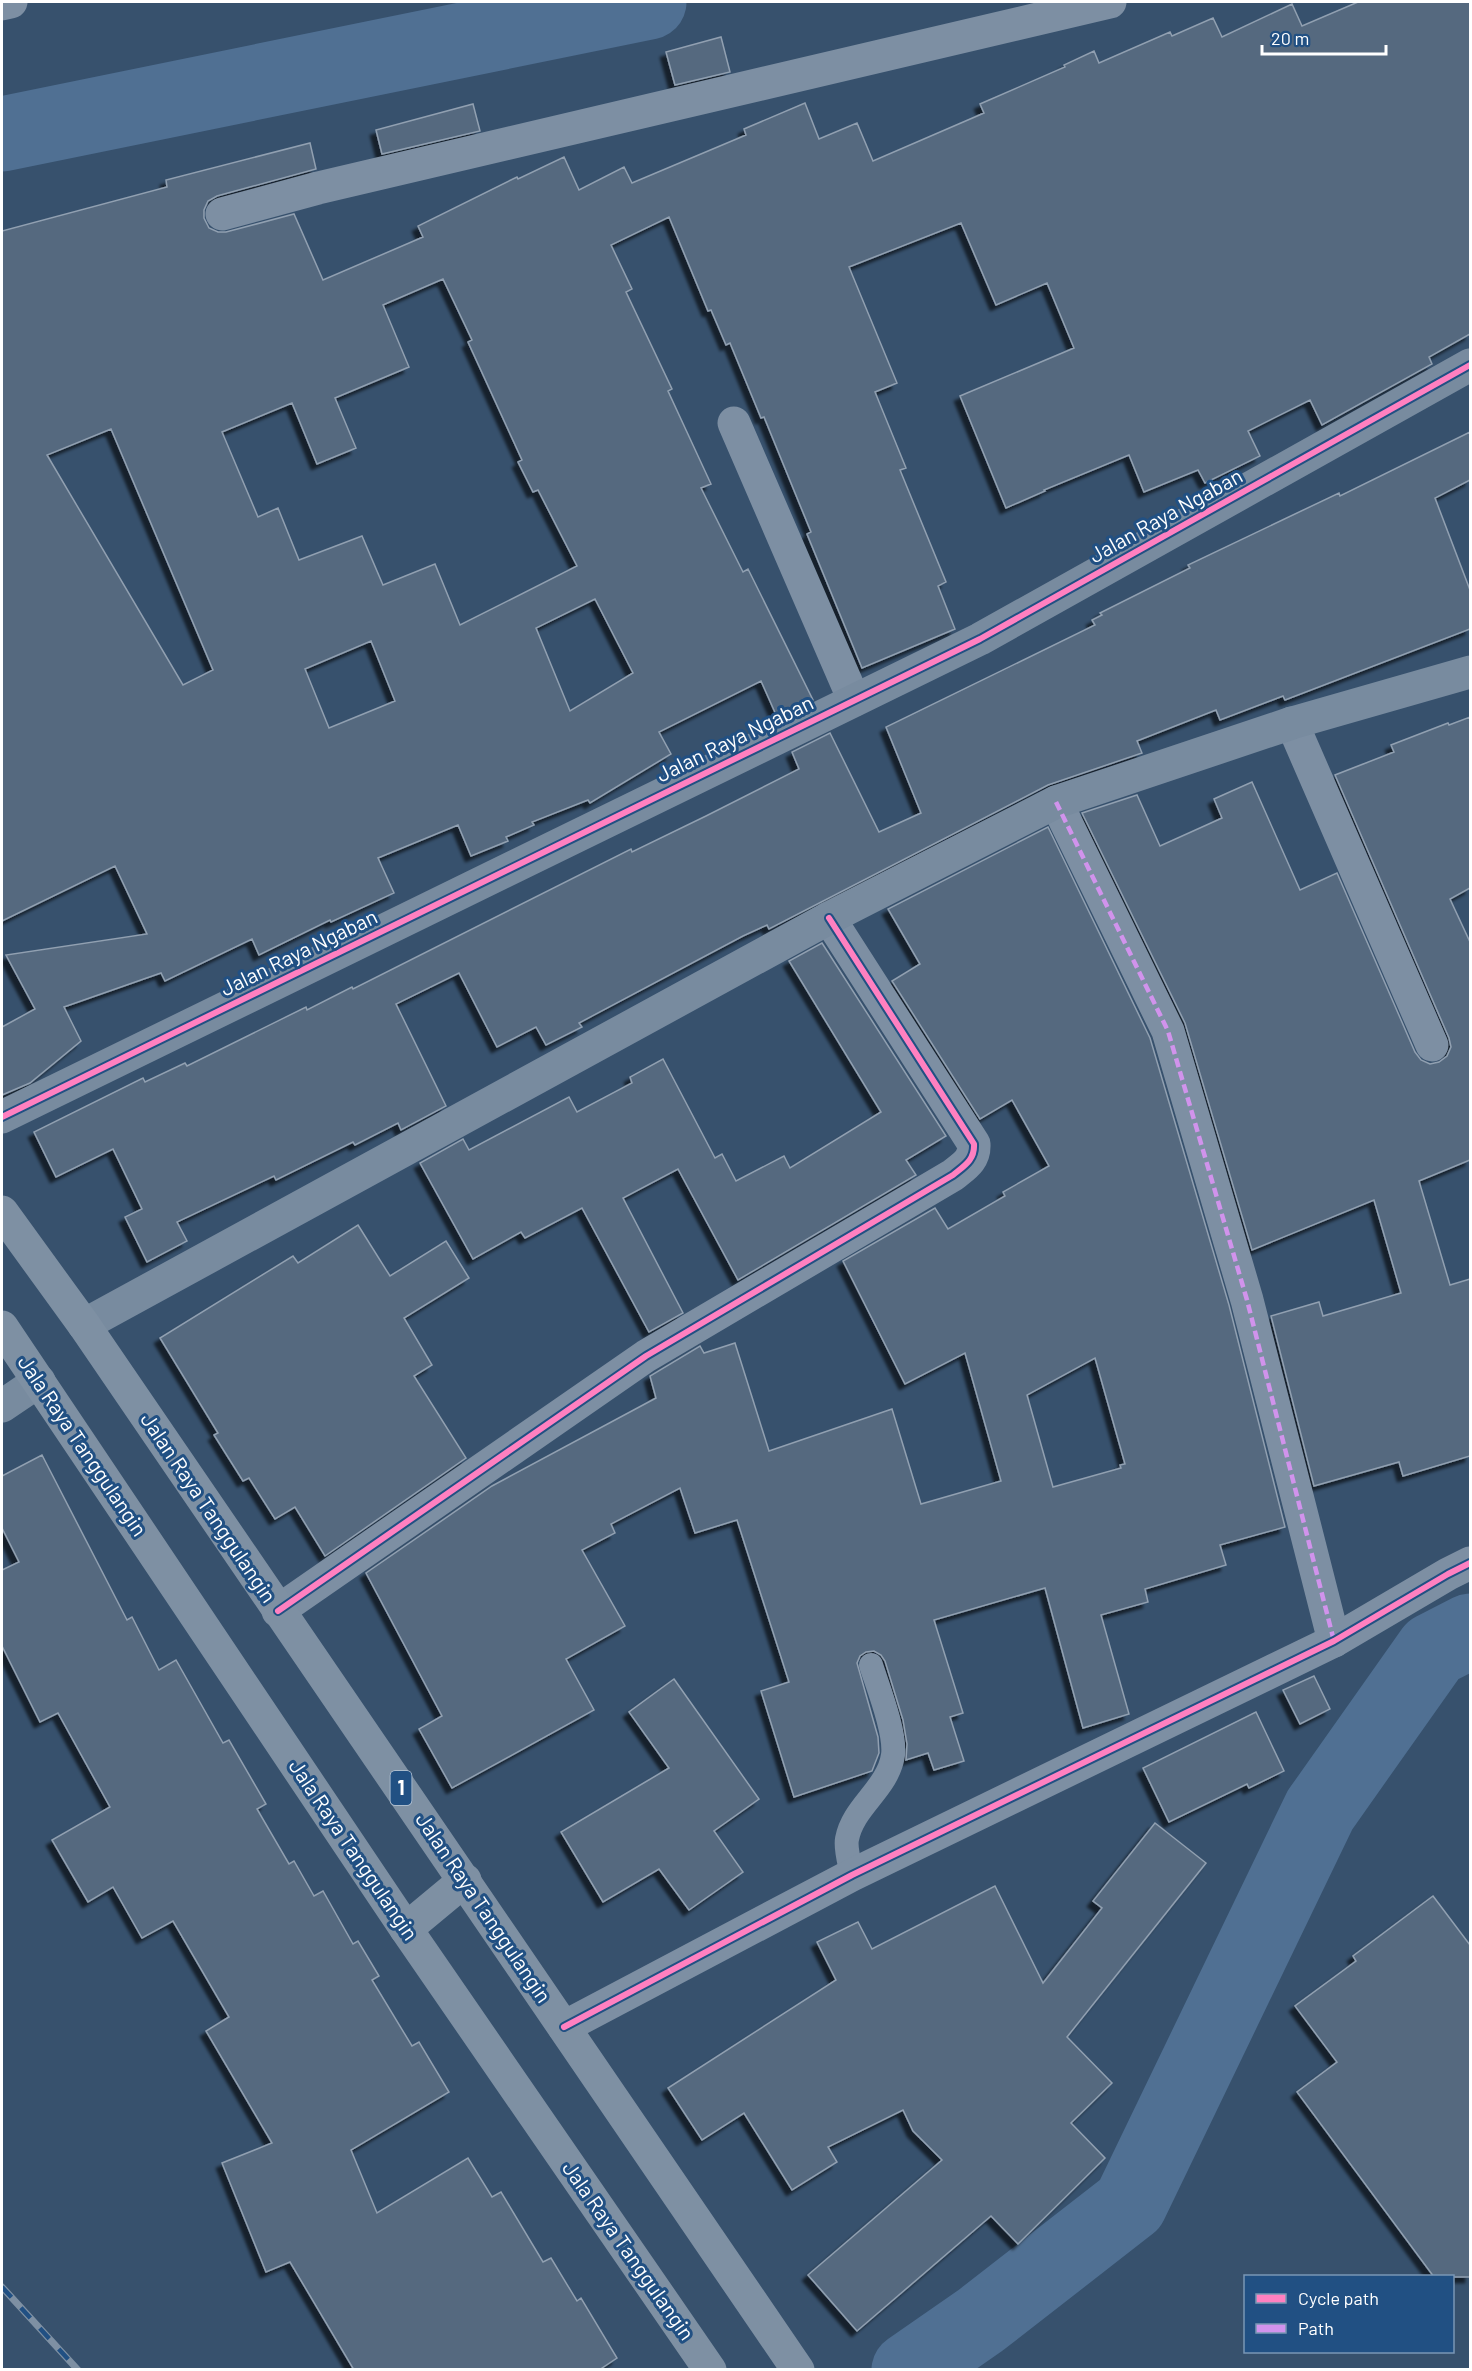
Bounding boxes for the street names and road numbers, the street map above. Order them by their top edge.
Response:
street label: Jalan Raya Ngaban [1084,462,1246,567]
street label: Jalan Raya Ngaban [652,689,817,786]
street label: Jalan Raya Ngaban [216,903,381,1000]
street label: Jala Raya Tanggulangin [13,1350,153,1540]
street label: Jalan Raya Tanggulangin [136,1407,282,1607]
street label: Jala Raya Tanggulangin [284,1754,424,1944]
road number: 1 [390,1771,412,1805]
street label: Jalan Raya Tanggulangin [411,1807,557,2007]
street label: Jala Raya Tanggulangin [558,2156,700,2344]

